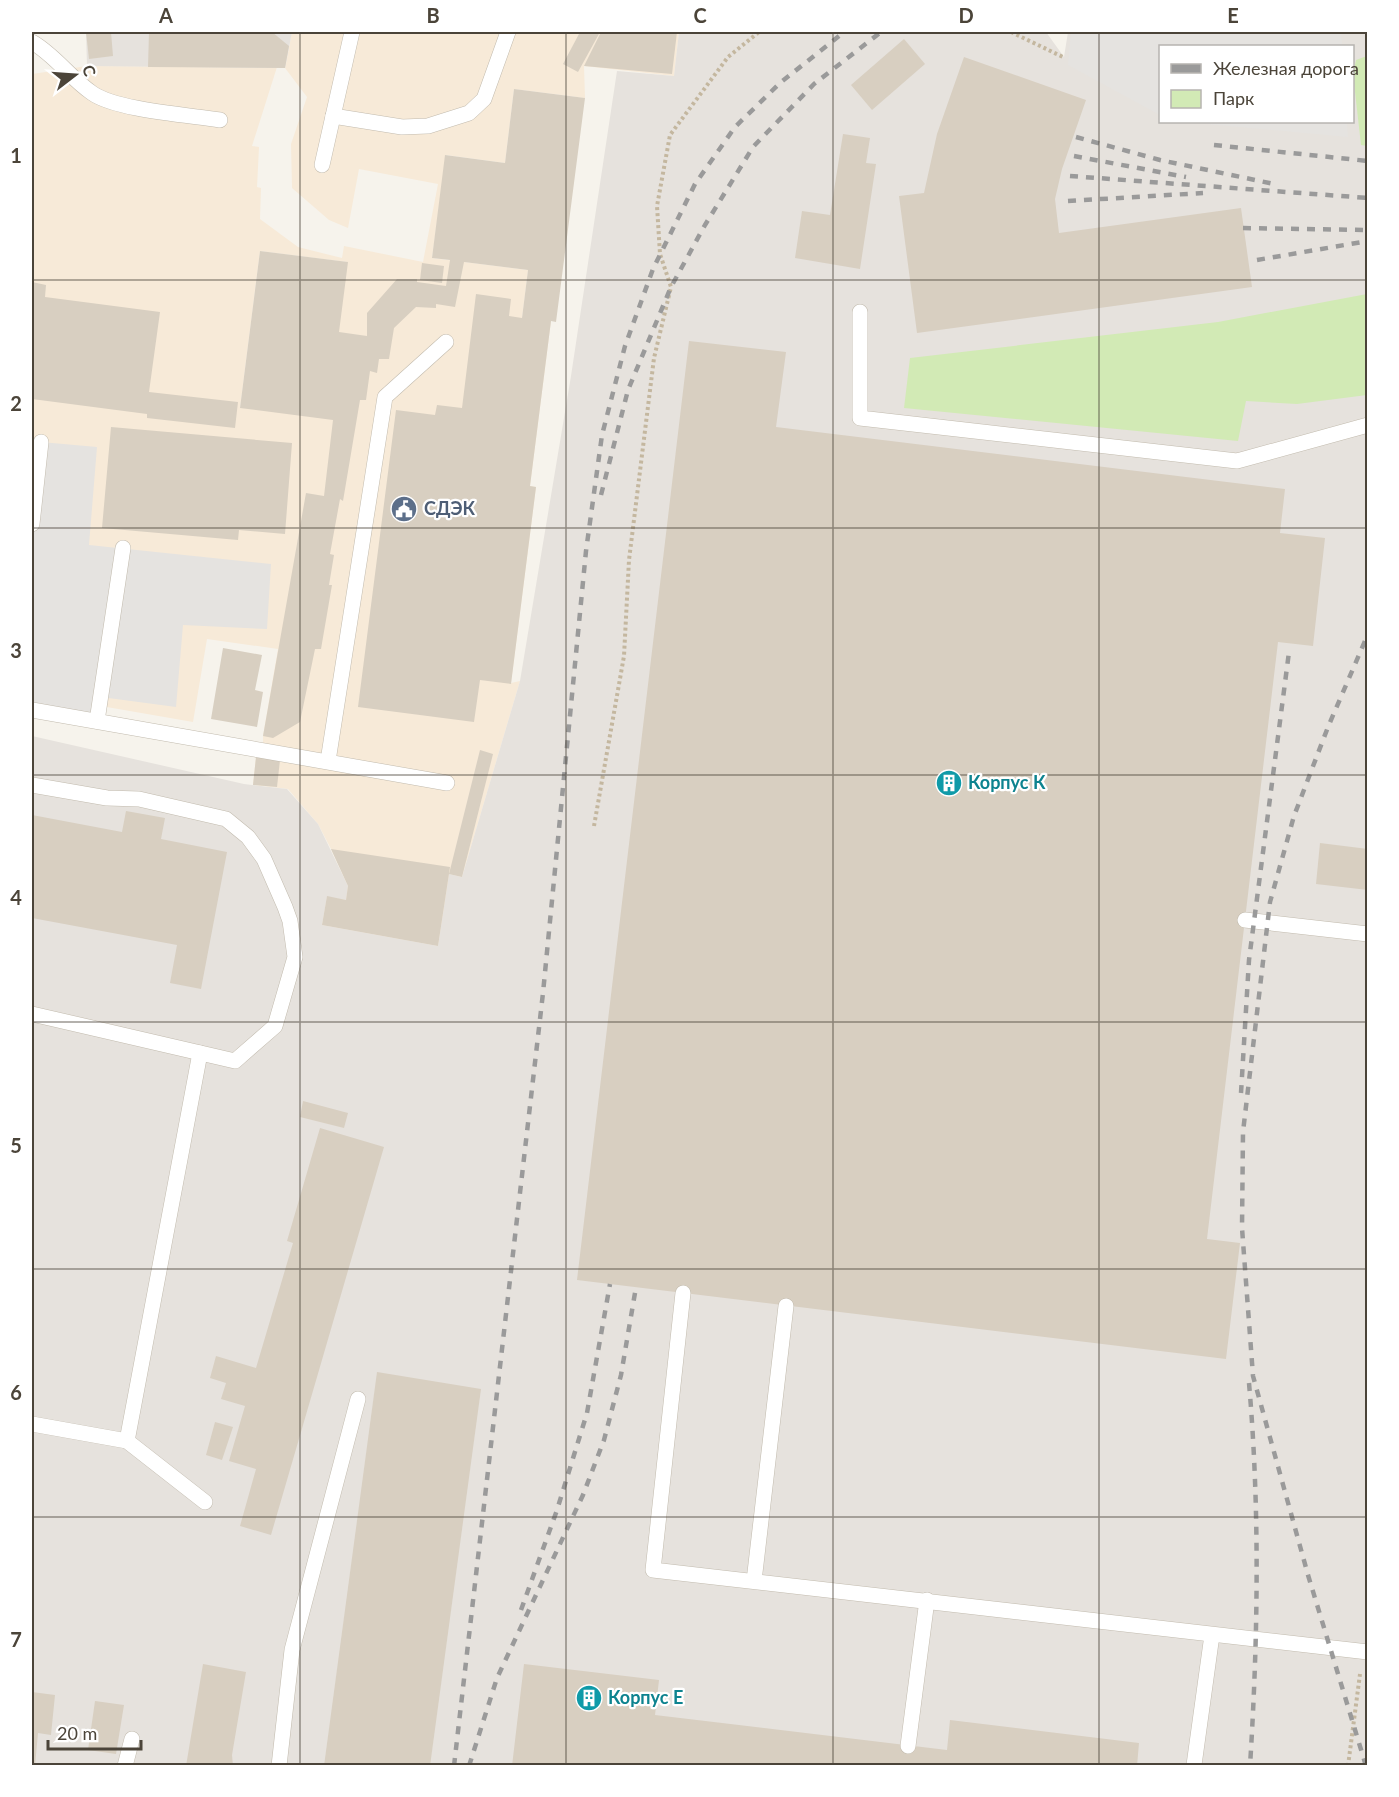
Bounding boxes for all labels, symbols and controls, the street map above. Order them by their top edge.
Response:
text: A [158,3,173,27]
text: B [426,3,440,27]
text: C [693,3,707,27]
text: D [958,3,974,27]
text: E [1227,3,1239,27]
north arrow [45,45,105,105]
legend [1159,45,1354,123]
text: Железная дорога [1213,57,1359,79]
text: С [79,63,101,79]
text: Парк [1213,87,1255,109]
text: 1 [10,143,22,167]
text: 2 [10,391,22,415]
public building icon: СДЭК [389,494,419,524]
place label: СДЭК [424,497,475,519]
text: 3 [10,638,22,662]
building icon: Корпус К [934,768,964,798]
place label: Корпус К [968,771,1046,793]
text: 4 [10,885,22,909]
text: 5 [10,1133,22,1157]
text: 6 [10,1380,22,1404]
text: 7 [10,1627,22,1651]
building icon: Корпус Е [574,1683,604,1713]
place label: Корпус Е [608,1686,683,1708]
scale bar [48,1713,141,1751]
text: 20 m [57,1722,97,1744]

